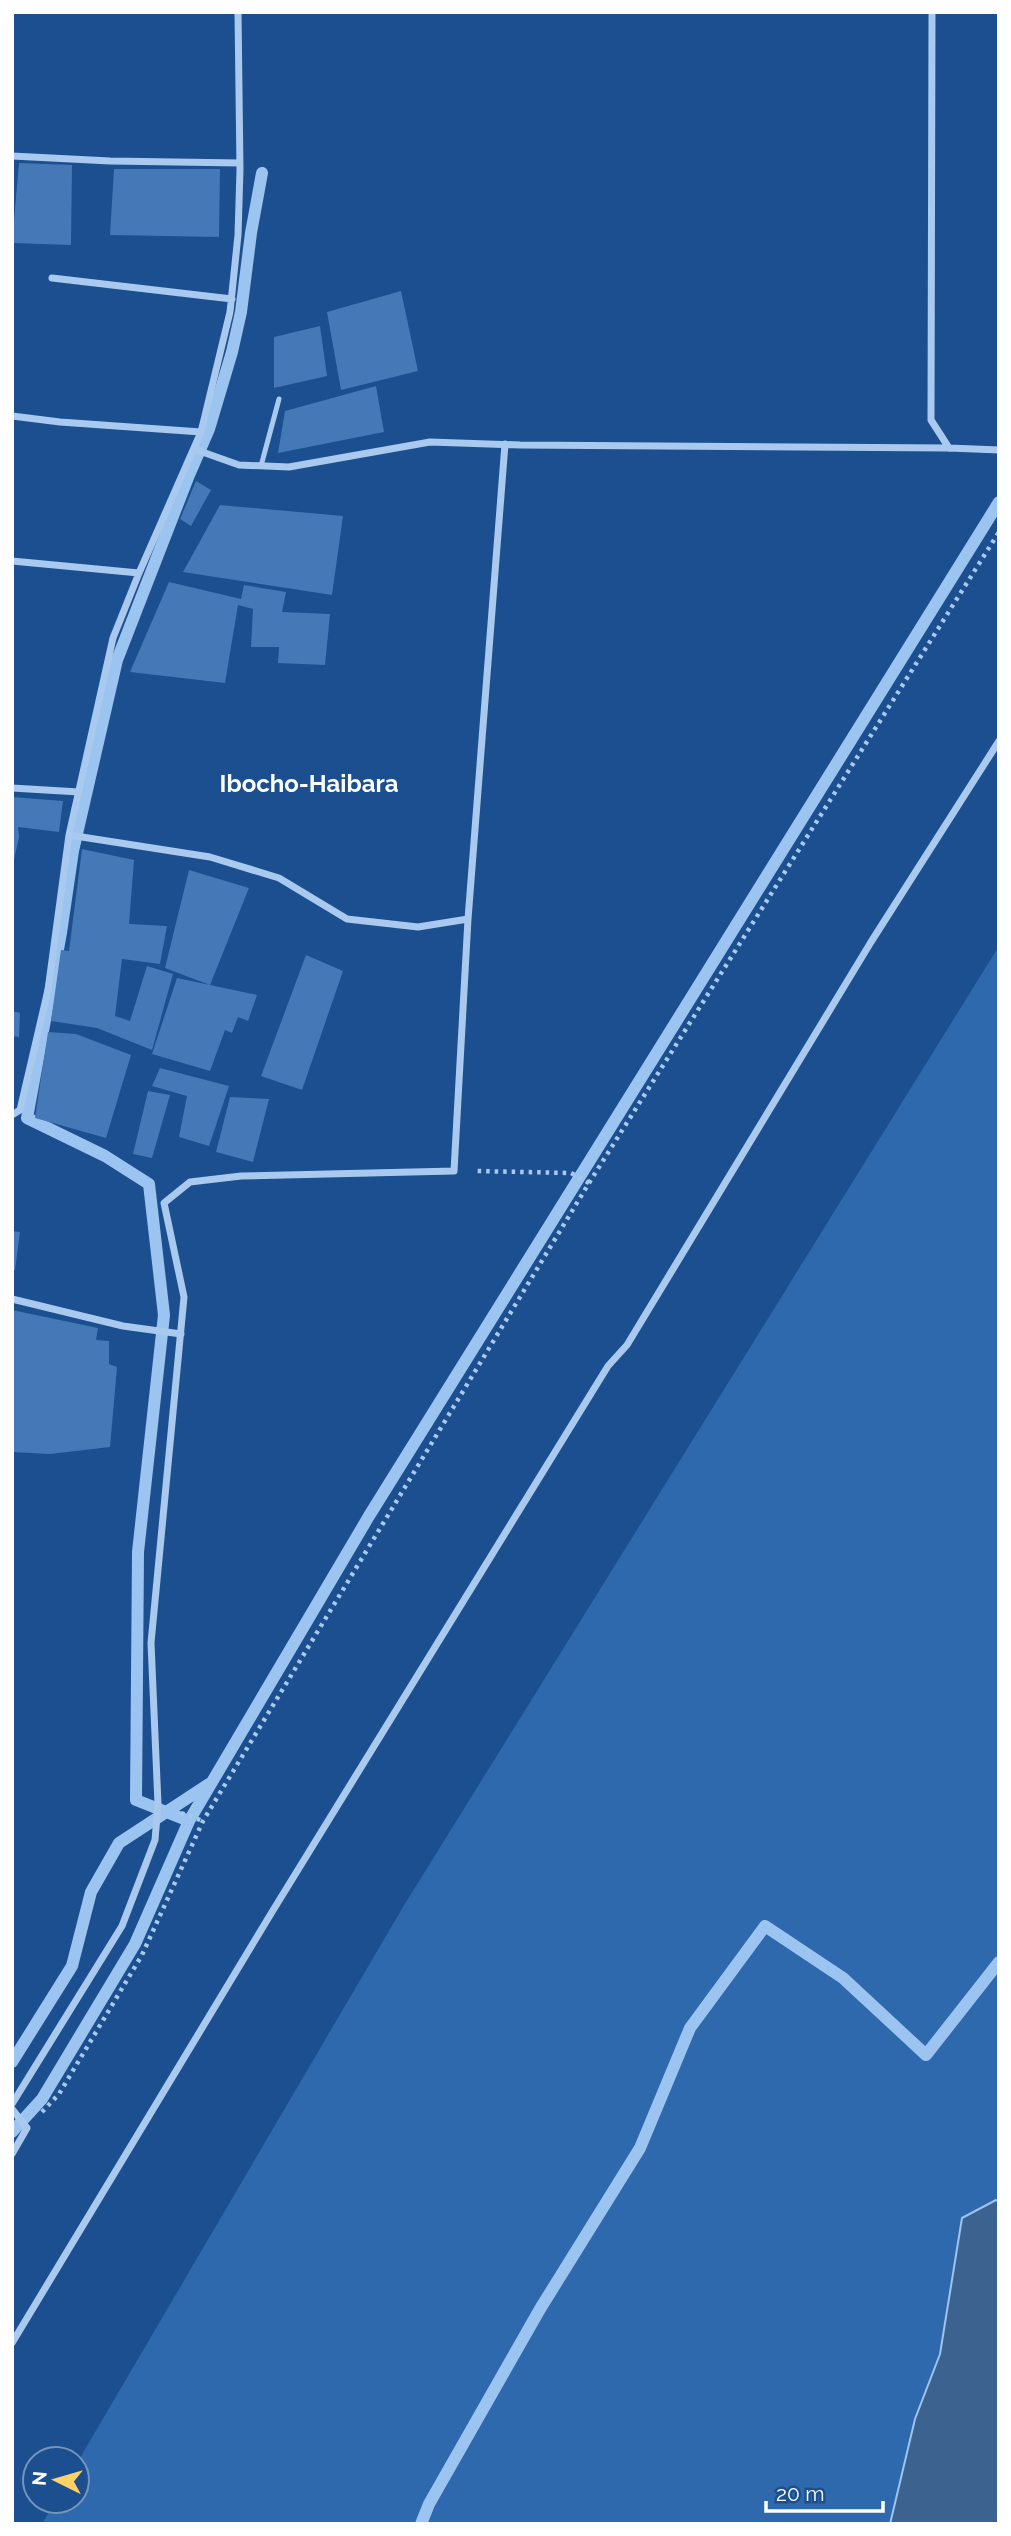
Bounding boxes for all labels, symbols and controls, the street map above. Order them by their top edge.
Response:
district label: Ibocho-Haibara [220,769,399,798]
north arrow [21,2445,91,2515]
text: N [27,2470,51,2487]
scale bar [766,2470,883,2514]
text: 20 m [776,2481,824,2506]

